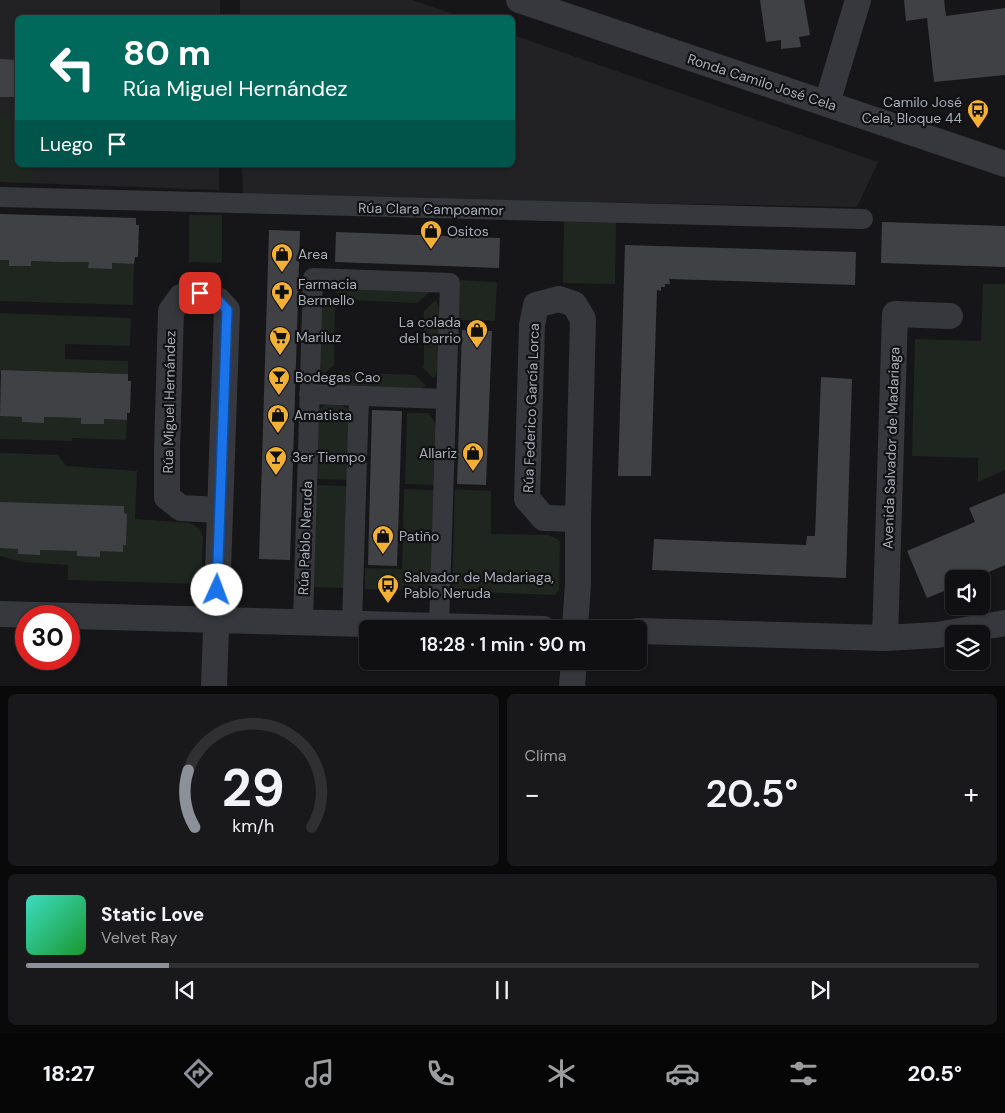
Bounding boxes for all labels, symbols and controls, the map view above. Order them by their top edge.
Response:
text: 80 m [123,30,211,76]
icon: left [40,35,105,100]
street label: Ronda Camilo José Cela [685,49,839,115]
text: Rúa Miguel Hernández [123,74,348,103]
place label: Camilo José Cela, Bloque 44 [862,93,962,127]
bus stop icon: Camilo José Cela, Bloque 44 [966,98,990,129]
icon: arrive [103,130,131,158]
text: Luego [40,132,93,157]
street label: Rúa Clara Campoamor [358,199,504,219]
shop icon: Ositos [419,219,443,250]
place label: Ositos [447,222,489,240]
shop icon: Area [270,242,294,273]
place label: Area [298,245,328,263]
pin [179,272,221,314]
place label: Farmacia Bermello [298,275,357,309]
icon: arrive [186,279,214,307]
pharmacy icon: Farmacia Bermello [270,280,294,311]
place label: La colada del barrio [399,313,461,347]
shop icon: La colada del barrio [465,318,489,349]
street label: Rúa Federico García Lorca [519,323,543,493]
supermarket icon: Mariluz [268,325,292,356]
place label: Mariluz [296,328,342,346]
street label: Rúa Miguel Hernández [159,330,179,474]
street label: Avenida Salvador de Madariaga [878,347,904,549]
bar icon: Bodegas Cao [267,365,291,396]
place label: Bodegas Cao [295,368,381,386]
shop icon: Amatista [266,403,290,434]
place label: Amatista [294,406,352,424]
shop icon: Allariz [461,441,485,472]
place label: Allariz [419,444,457,462]
bar icon: 3er Tiempo [264,445,288,476]
place label: 3er Tiempo [292,448,366,466]
street label: Rúa Pablo Neruda [294,481,316,595]
shop icon: Patiño [371,524,395,555]
place label: Patiño [399,527,439,545]
position arrow [190,563,242,615]
place label: Salvador de Madariaga, Pablo Neruda [404,568,554,602]
map controls [945,570,990,670]
button: sound [945,570,990,615]
bus stop icon: Salvador de Madariaga, Pablo Neruda [376,573,400,604]
speed limit sign: 30 [15,605,80,670]
button: layers [945,625,990,670]
text: 18:28 · 1 min · 90 m [420,632,586,657]
text: Clima [525,745,566,766]
text: 29 [222,754,285,822]
text: 20.5° [705,769,798,819]
text: − [525,776,540,813]
text: + [964,776,979,813]
text: km/h [232,814,274,838]
text: Static Love [101,902,204,927]
text: Velvet Ray [101,927,177,948]
icon: previous [171,976,199,1004]
icon: pause [488,976,516,1004]
icon: next [806,976,834,1004]
icon: directions [181,1056,216,1091]
icon: music [302,1056,337,1091]
icon: phone [423,1056,458,1091]
icon: climate [544,1056,579,1091]
icon: car [665,1056,700,1091]
icon: filters [786,1056,821,1091]
text: 18:27 [43,1059,95,1088]
text: 20.5° [907,1059,962,1088]

